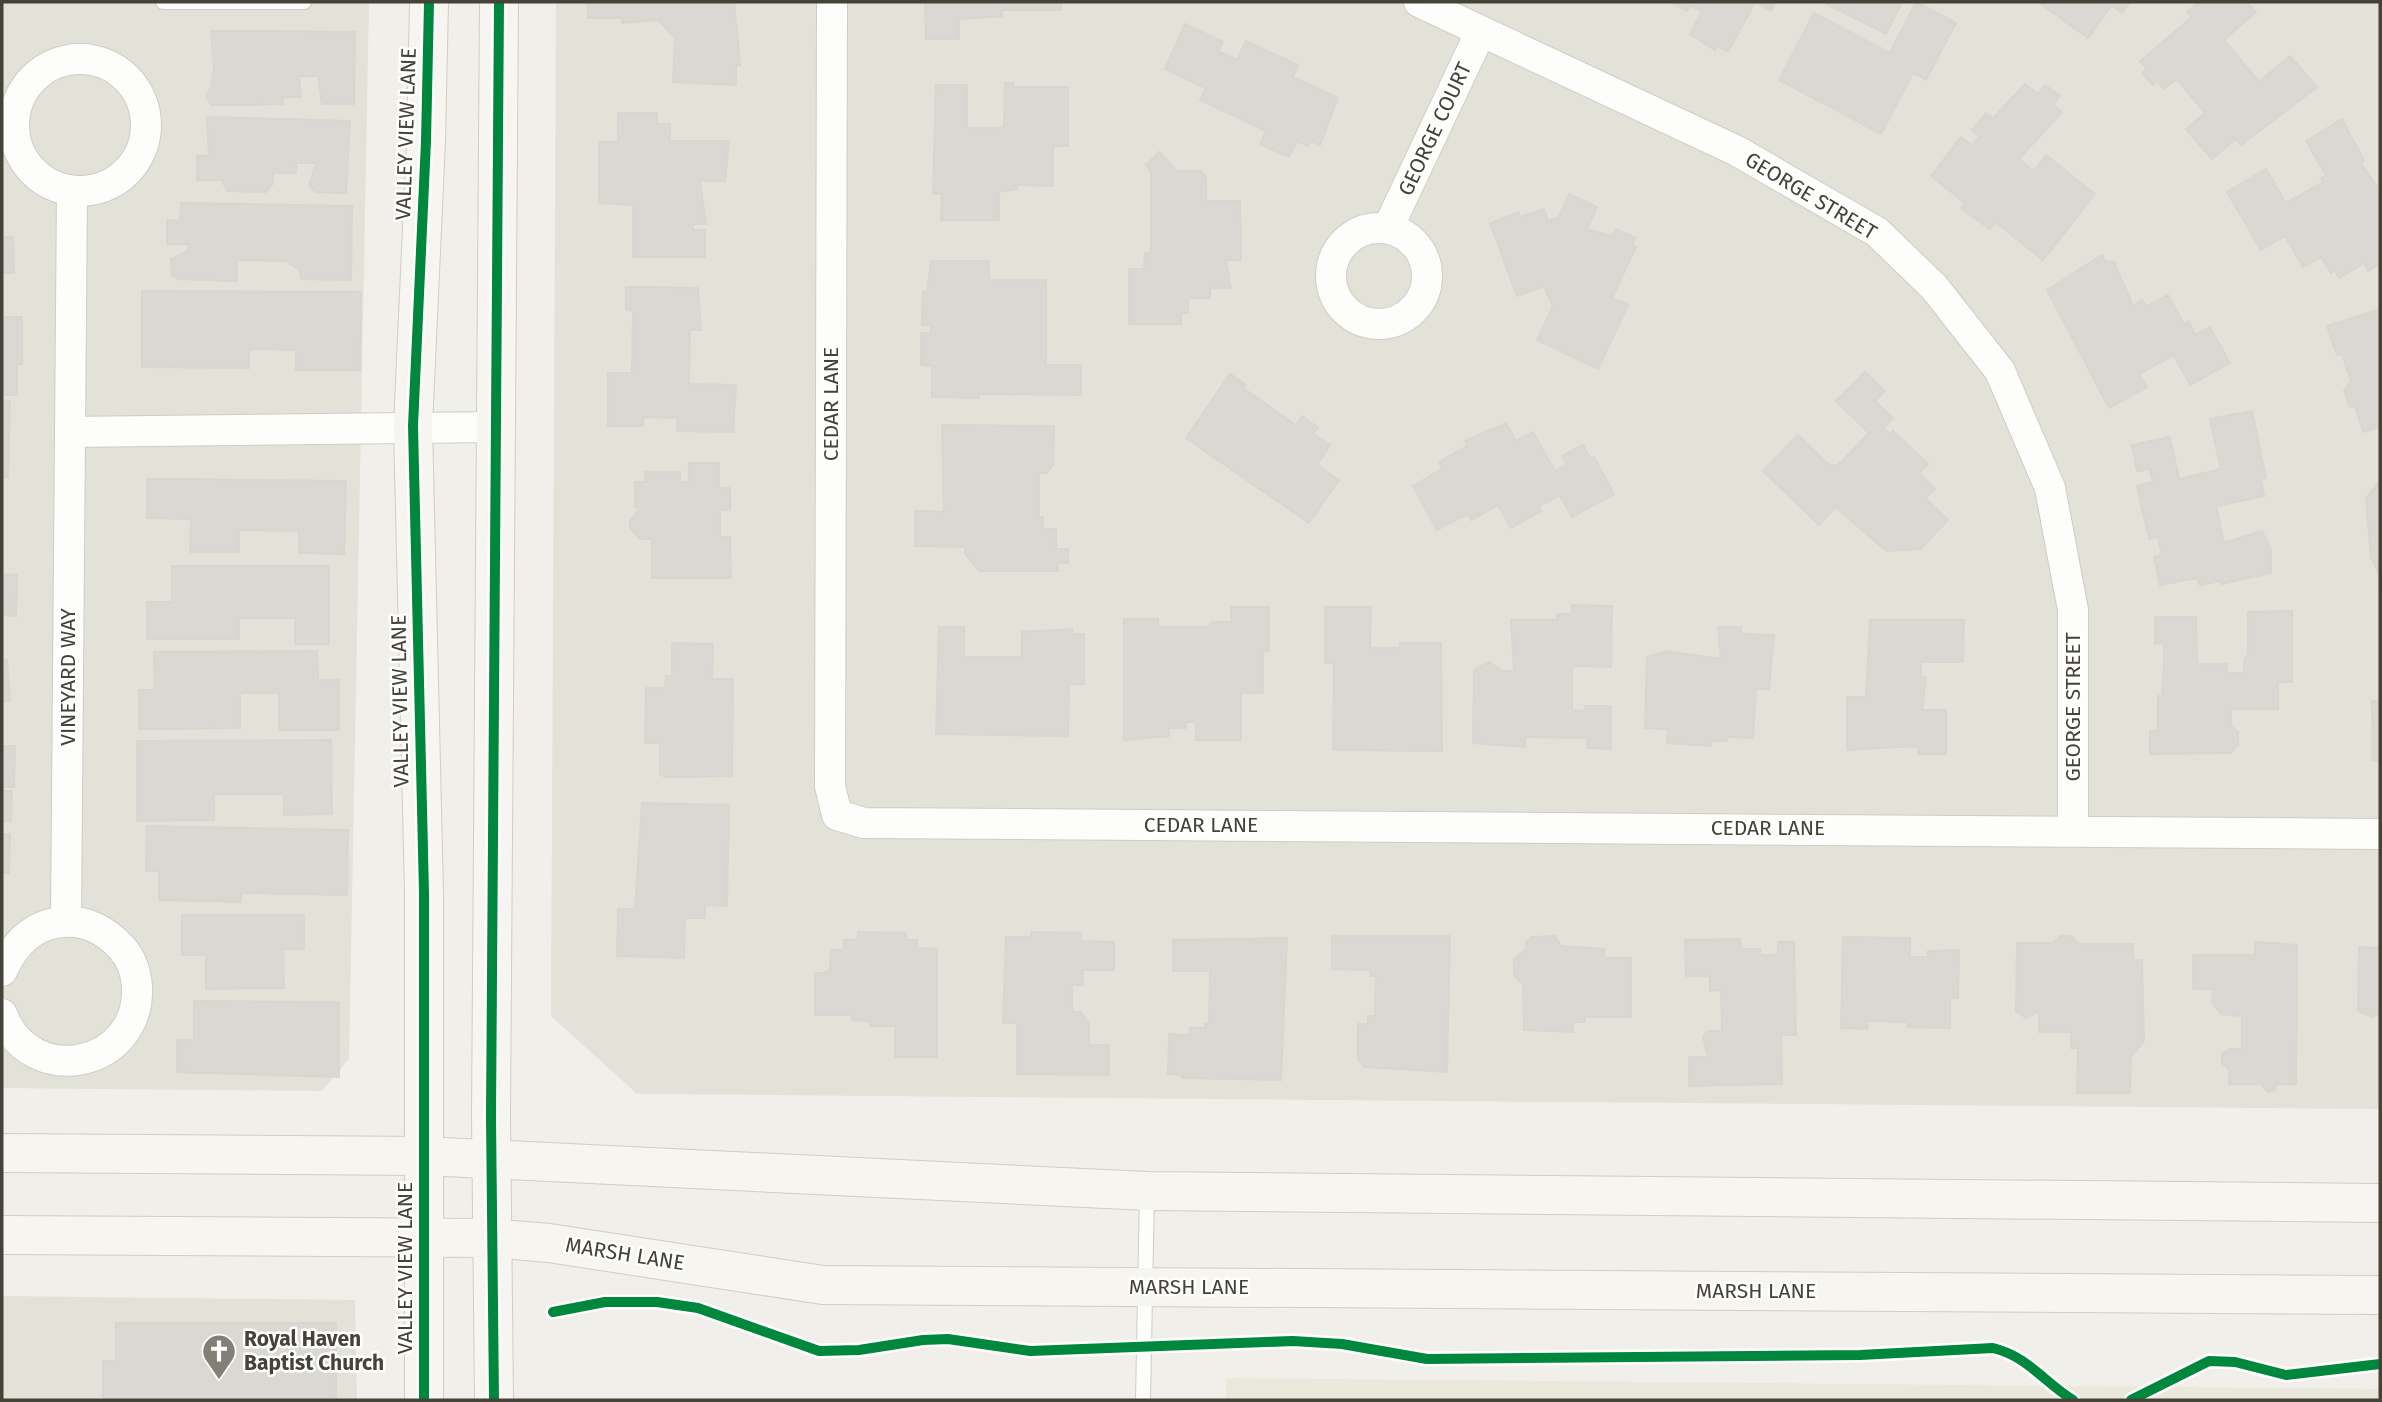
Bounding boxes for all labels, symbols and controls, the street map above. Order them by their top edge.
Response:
street label: VALLEY VIEW LANE [390,47,422,221]
street label: GEORGE COURT [1393,58,1477,200]
street label: GEORGE STREET [1740,146,1882,246]
street label: CEDAR LANE [818,347,844,461]
street label: VINEYARD WAY [55,608,81,746]
street label: VALLEY VIEW LANE [385,614,415,788]
street label: GEORGE STREET [2060,632,2086,782]
street label: CEDAR LANE [1144,812,1258,838]
street label: CEDAR LANE [1711,815,1825,841]
street label: VALLEY VIEW LANE [392,1182,418,1354]
street label: MARSH LANE [564,1232,686,1276]
street label: MARSH LANE [1129,1274,1249,1300]
street label: MARSH LANE [1696,1278,1816,1304]
place label: Royal Haven Baptist Church [244,1326,384,1376]
church icon: Royal Haven Baptist Church [200,1332,238,1381]

